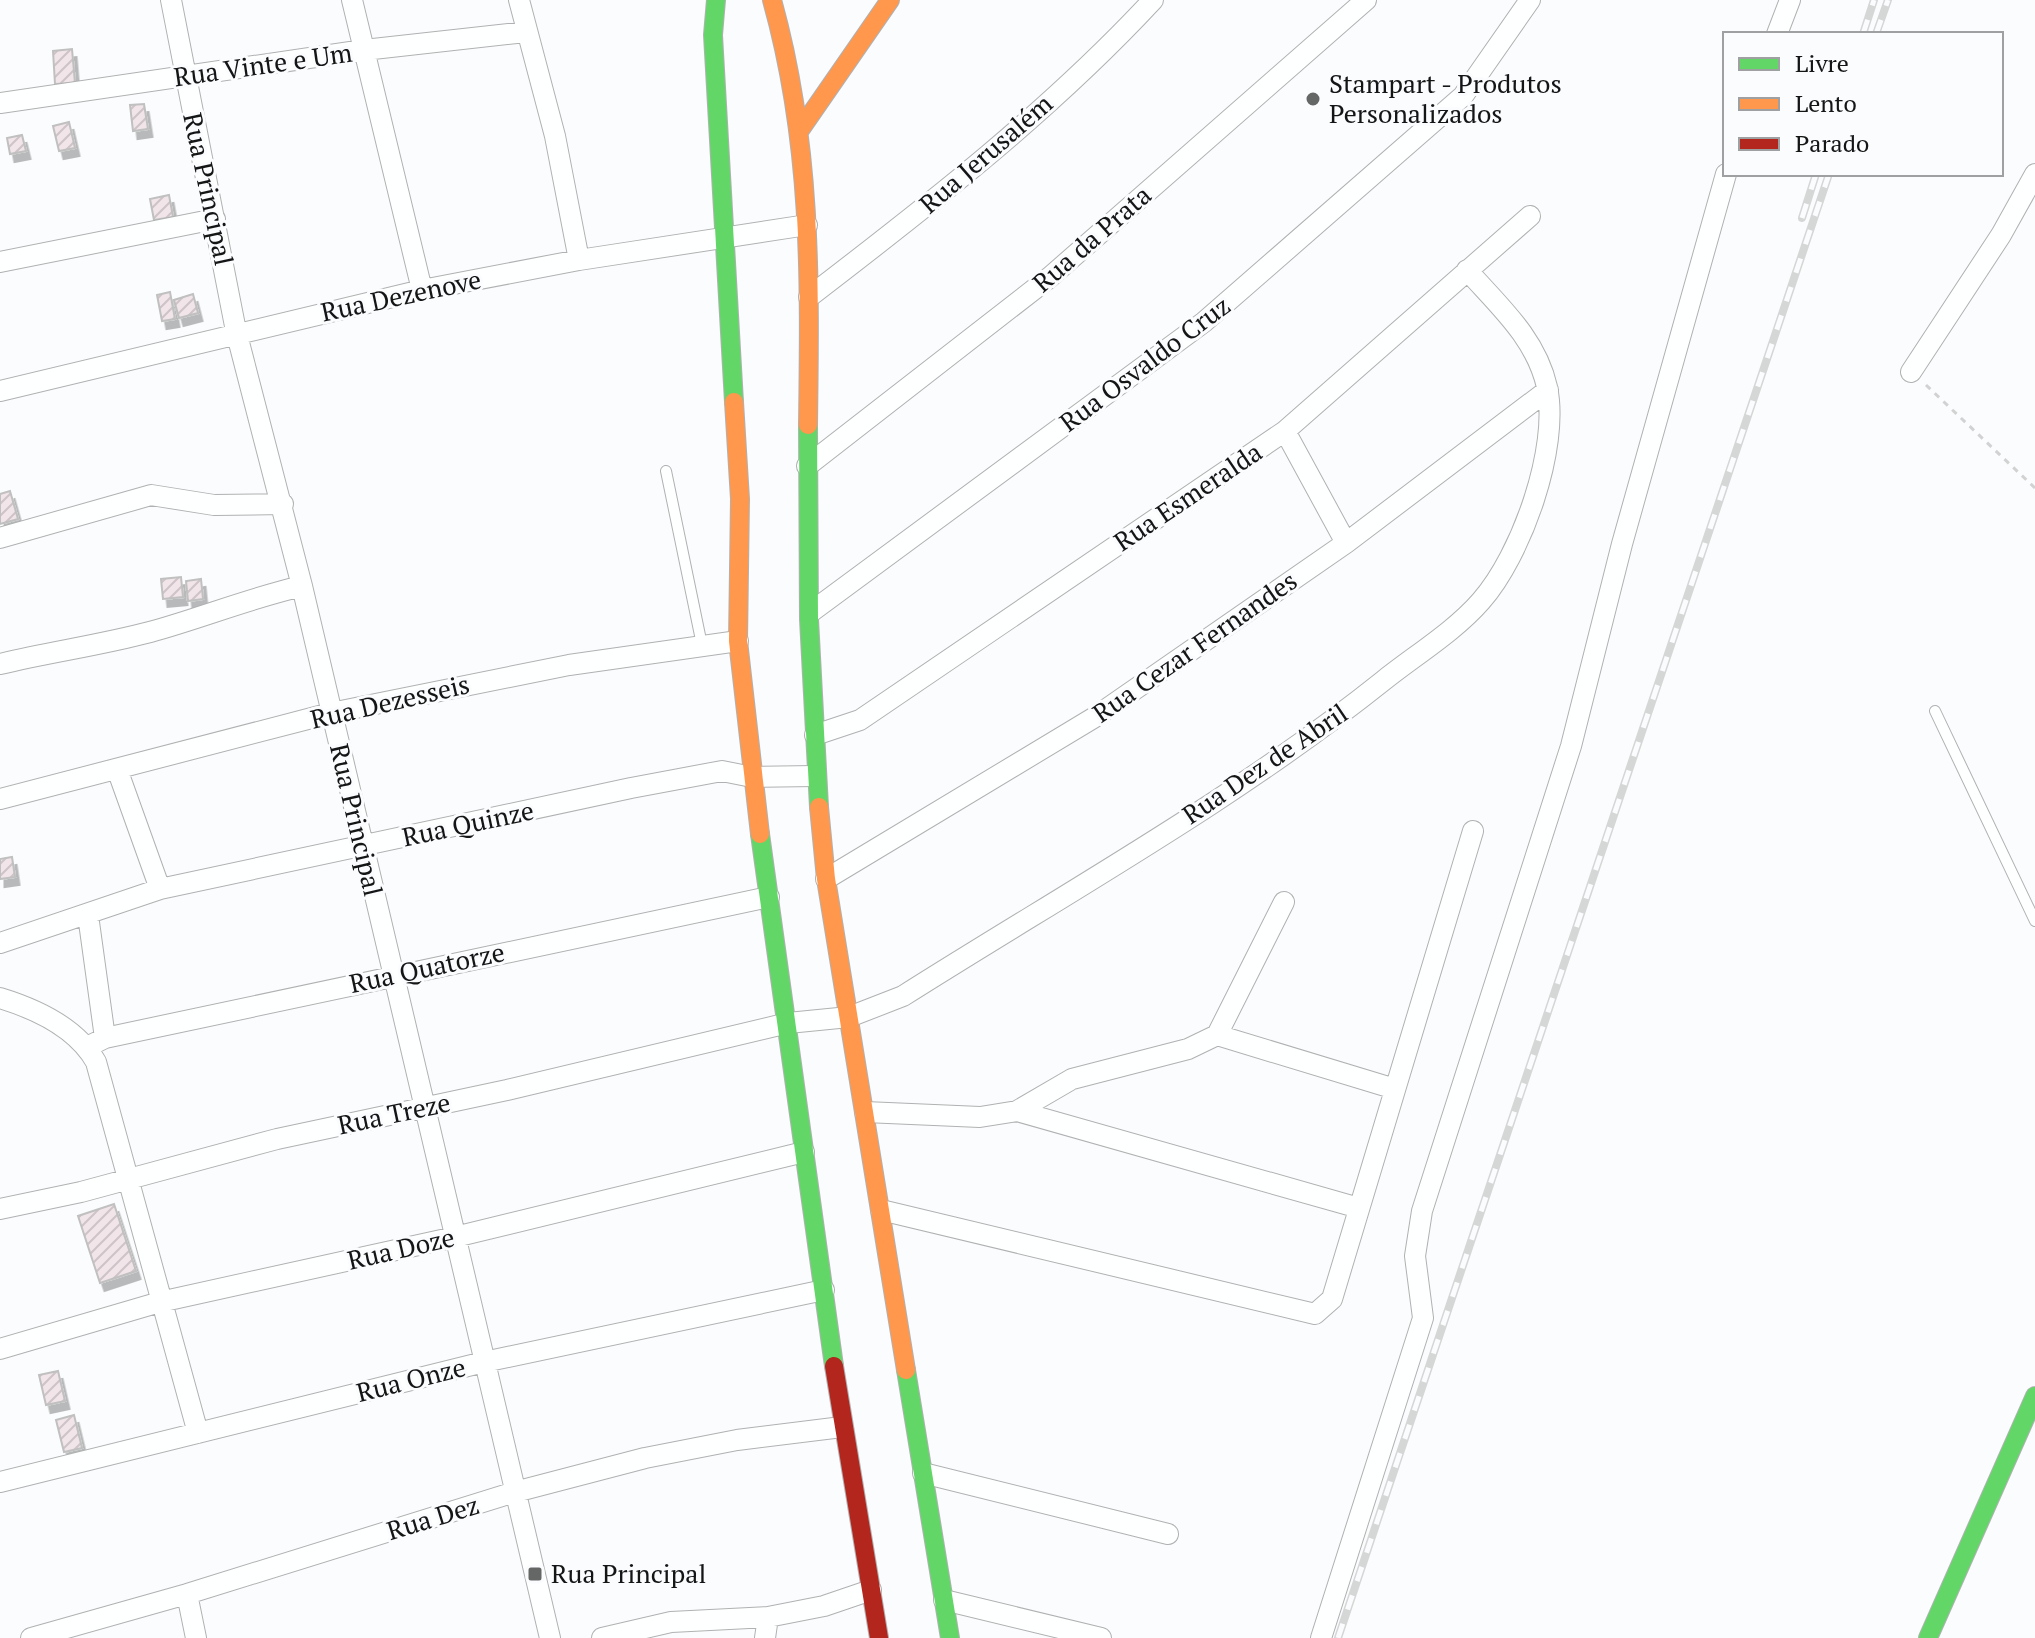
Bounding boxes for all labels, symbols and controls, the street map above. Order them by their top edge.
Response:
legend [1723,32,2003,176]
street label: Rua Vinte e Um [172,35,354,93]
text: Livre [1795,47,1849,79]
place label: Stampart - Produtos Personalizados [1329,66,1562,130]
street label: Rua Jerusalém [912,86,1059,220]
text: Lento [1795,87,1857,119]
marker: Stampart - Produtos Personalizados [1304,90,1322,108]
street label: Rua Principal [176,109,242,268]
text: Parado [1795,127,1869,159]
street label: Rua da Prata [1025,177,1158,299]
street label: Rua Dezenove [318,261,484,329]
street label: Rua Osvaldo Cruz [1052,288,1237,438]
street label: Rua Esmeralda [1107,434,1268,558]
street label: Rua Cezar Fernandes [1086,563,1303,730]
street label: Rua Dezesseis [307,666,473,736]
street label: Rua Dez de Abril [1175,695,1354,831]
street label: Rua Principal [323,740,391,899]
street label: Rua Quinze [399,792,537,854]
street label: Rua Quatorze [346,934,507,1000]
street label: Rua Treze [334,1084,453,1142]
street label: Rua Doze [344,1219,458,1277]
street label: Rua Onze [353,1349,469,1409]
street label: Rua Dez [382,1487,483,1547]
place label: Rua Principal [551,1556,706,1590]
marker: Rua Principal [526,1565,544,1583]

